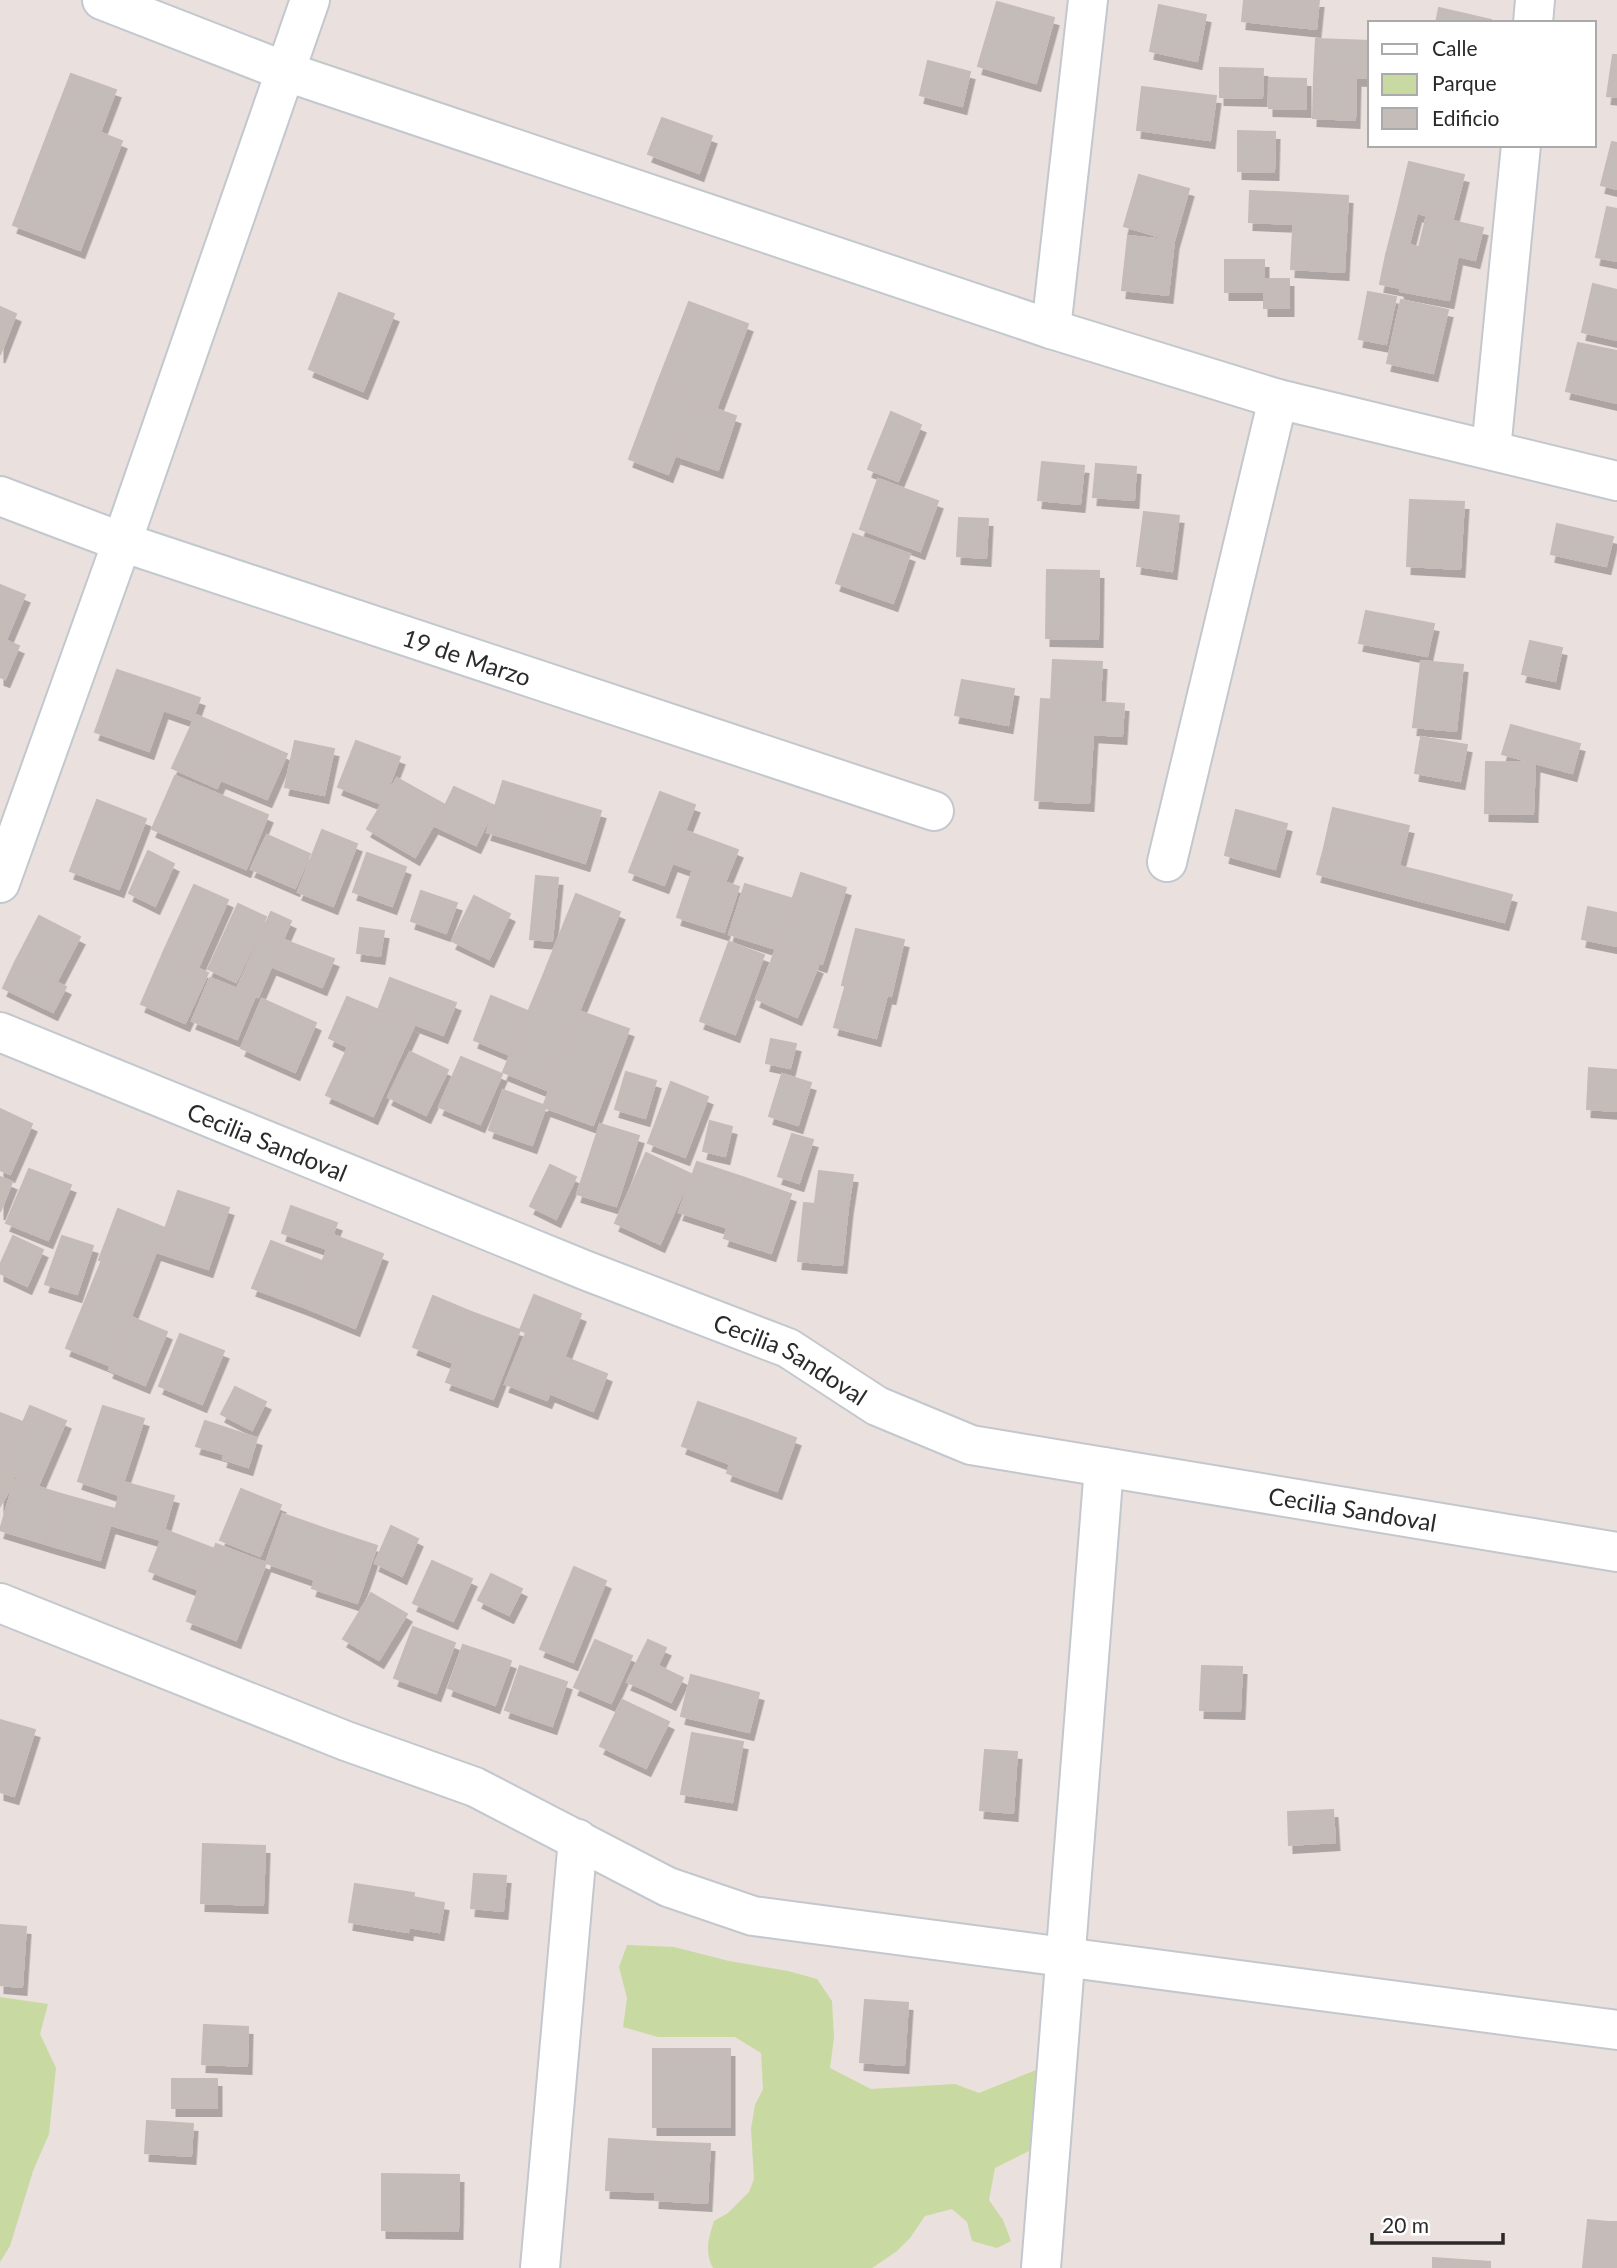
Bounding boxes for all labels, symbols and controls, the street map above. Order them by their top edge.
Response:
legend [1368,21,1596,147]
text: Calle [1432,35,1477,60]
text: Parque [1432,70,1497,95]
text: Edificio [1432,105,1500,130]
street label: 19 de Marzo [399,622,535,691]
street label: Cecilia Sandoval [184,1096,352,1186]
street label: Cecilia Sandoval [710,1307,873,1410]
street label: Cecilia Sandoval [1267,1480,1439,1536]
scale bar [1372,2202,1503,2246]
text: 20 m [1382,2212,1429,2237]

